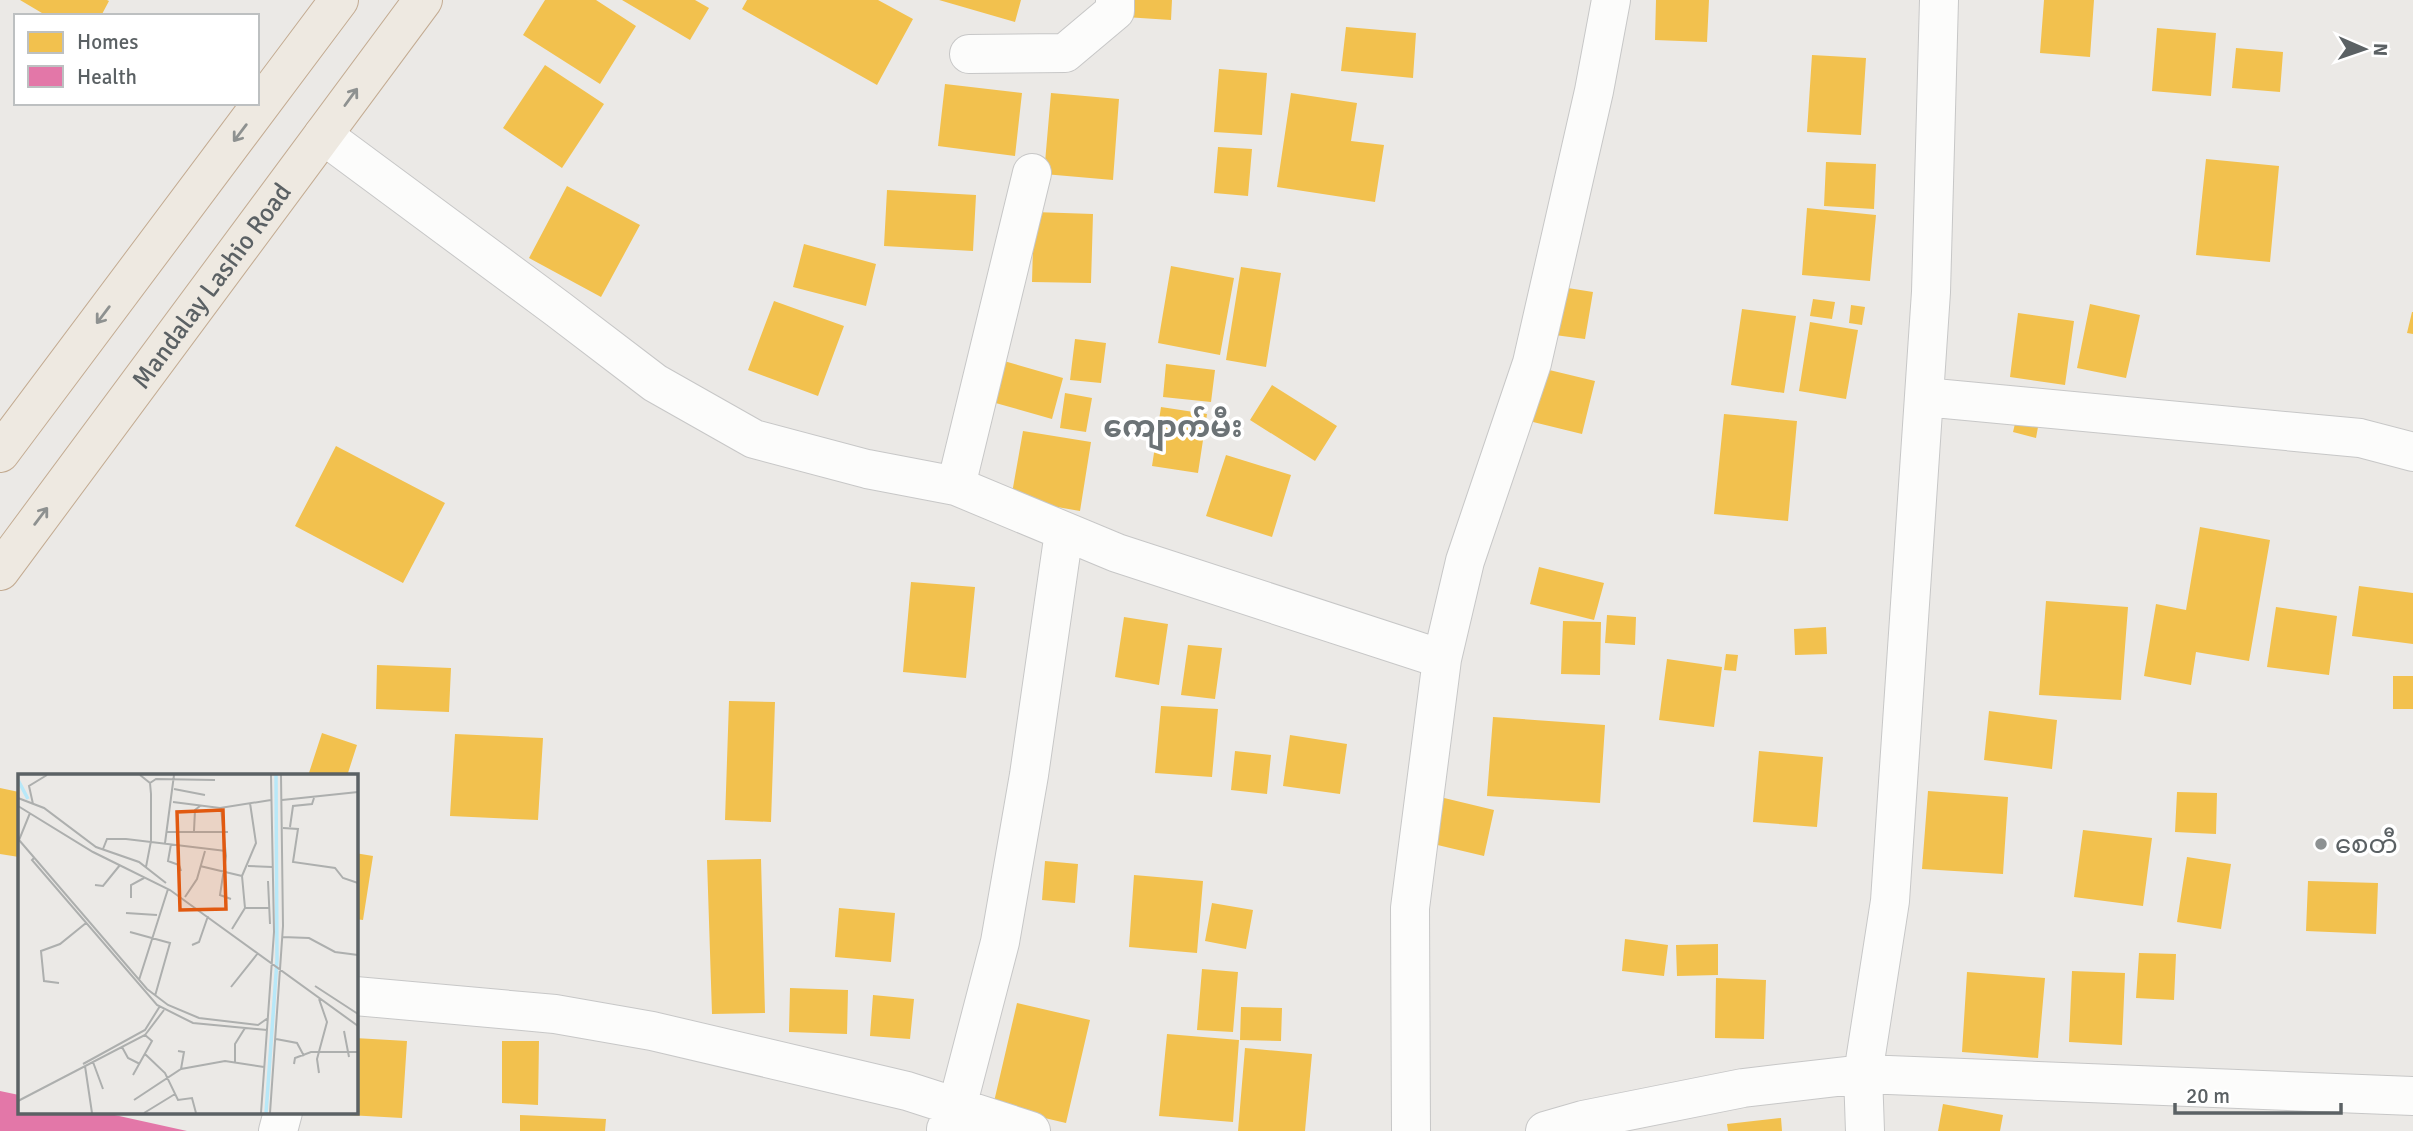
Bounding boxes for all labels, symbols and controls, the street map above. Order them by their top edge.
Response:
legend [14,14,259,105]
north arrow [2329,14,2399,84]
text: Homes [77,29,139,55]
text: N [2368,43,2392,57]
text: Health [77,64,137,90]
one-way arrow [344,88,358,107]
one-way arrow [232,123,247,142]
street label: Mandalay Lashio Road [126,177,299,395]
one-way arrow [96,305,111,324]
district label: ကျောက်မီး [1103,406,1243,452]
one-way arrow [33,507,48,526]
inset map [18,774,357,1114]
place label: စေတီ [2335,827,2398,861]
marker: စေတီ [2313,836,2329,852]
scale bar [2175,1072,2341,1116]
text: 20 m [2186,1083,2230,1109]

